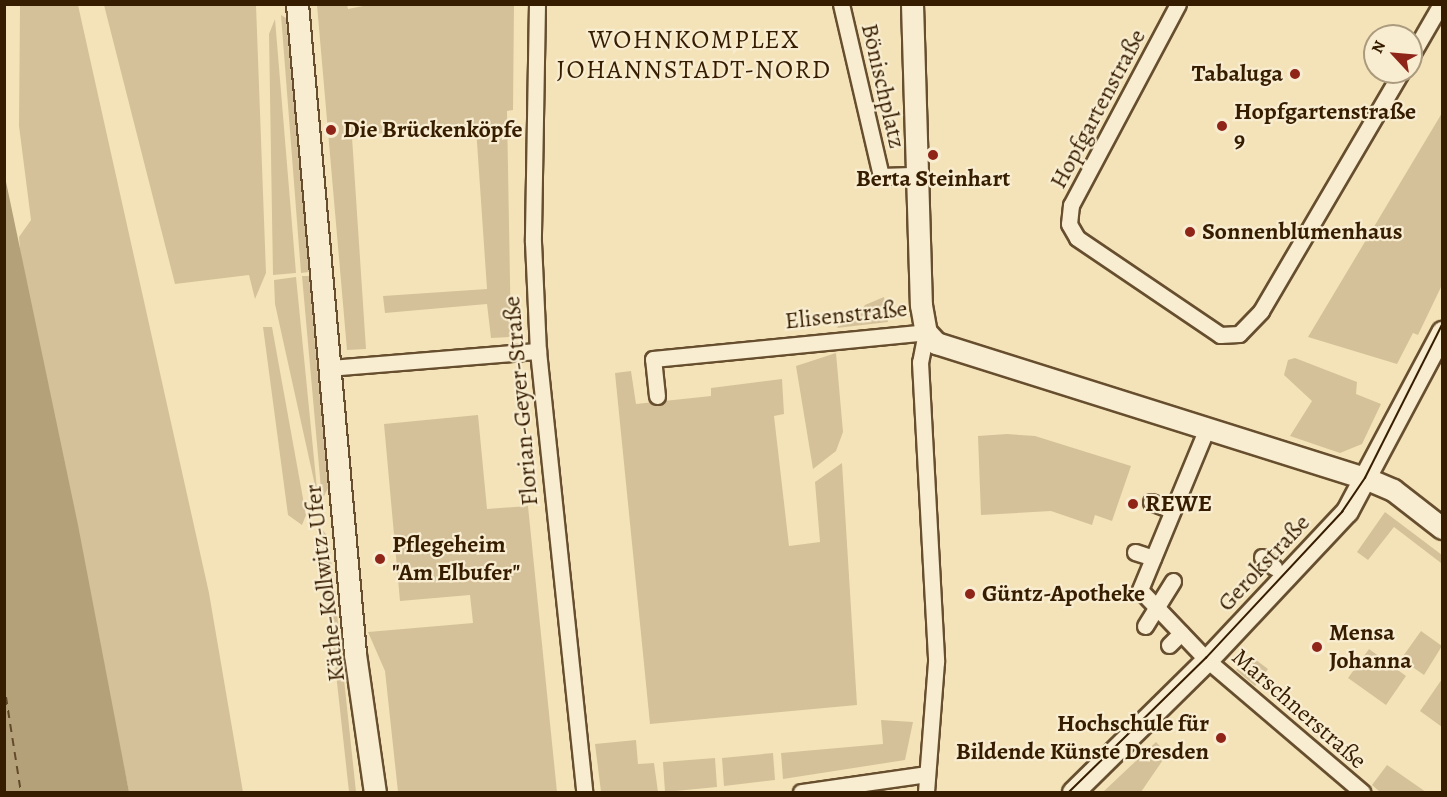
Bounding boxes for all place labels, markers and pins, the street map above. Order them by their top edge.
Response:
place label: Tabaluga [1192,60,1283,88]
marker: Tabaluga [1288,67,1302,81]
place label: Hopfgartenstraße 9 [1234,98,1416,154]
place label: Die Brückenköpfe [343,116,523,144]
marker: Hopfgartenstraße 9 [1215,119,1229,133]
marker: Die Brückenköpfe [324,123,338,137]
marker: Berta Steinhart [926,148,940,162]
place label: Berta Steinhart [856,165,1010,193]
place label: Sonnenblumenhaus [1202,218,1402,246]
marker: Sonnenblumenhaus [1183,225,1197,239]
place label: REWE [1145,490,1212,518]
marker: REWE [1126,497,1140,511]
place label: Pflegeheim "Am Elbufer" [392,531,520,587]
marker: Pflegeheim "Am Elbufer" [373,552,387,566]
place label: Güntz-Apotheke [982,580,1145,608]
marker: Güntz-Apotheke [963,587,977,601]
place label: Mensa Johanna [1329,619,1412,675]
marker: Mensa Johanna [1310,640,1324,654]
place label: Hochschule für Bildende Künste Dresden [956,710,1209,766]
marker: Hochschule für Bildende Künste Dresden [1214,731,1228,745]

